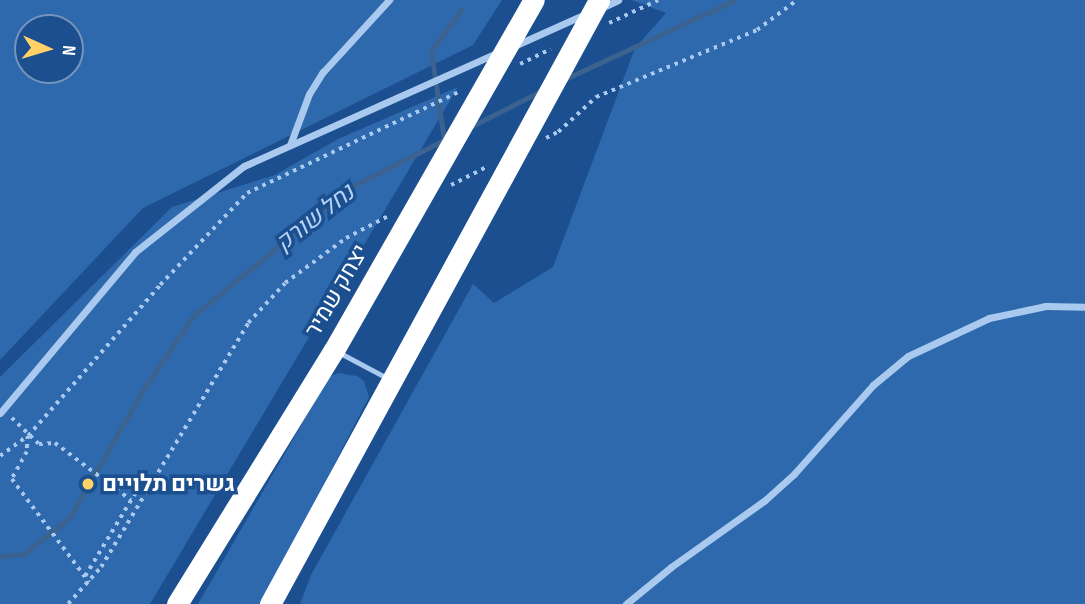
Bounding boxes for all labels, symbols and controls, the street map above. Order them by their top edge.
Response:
north arrow [14,14,84,84]
text: N [57,44,80,56]
water label: נחל שורק [270,178,360,258]
street label: יצחק שמיר [299,240,375,342]
place label: גשרים תלויים [102,470,235,498]
marker: גשרים תלויים [80,476,96,492]

